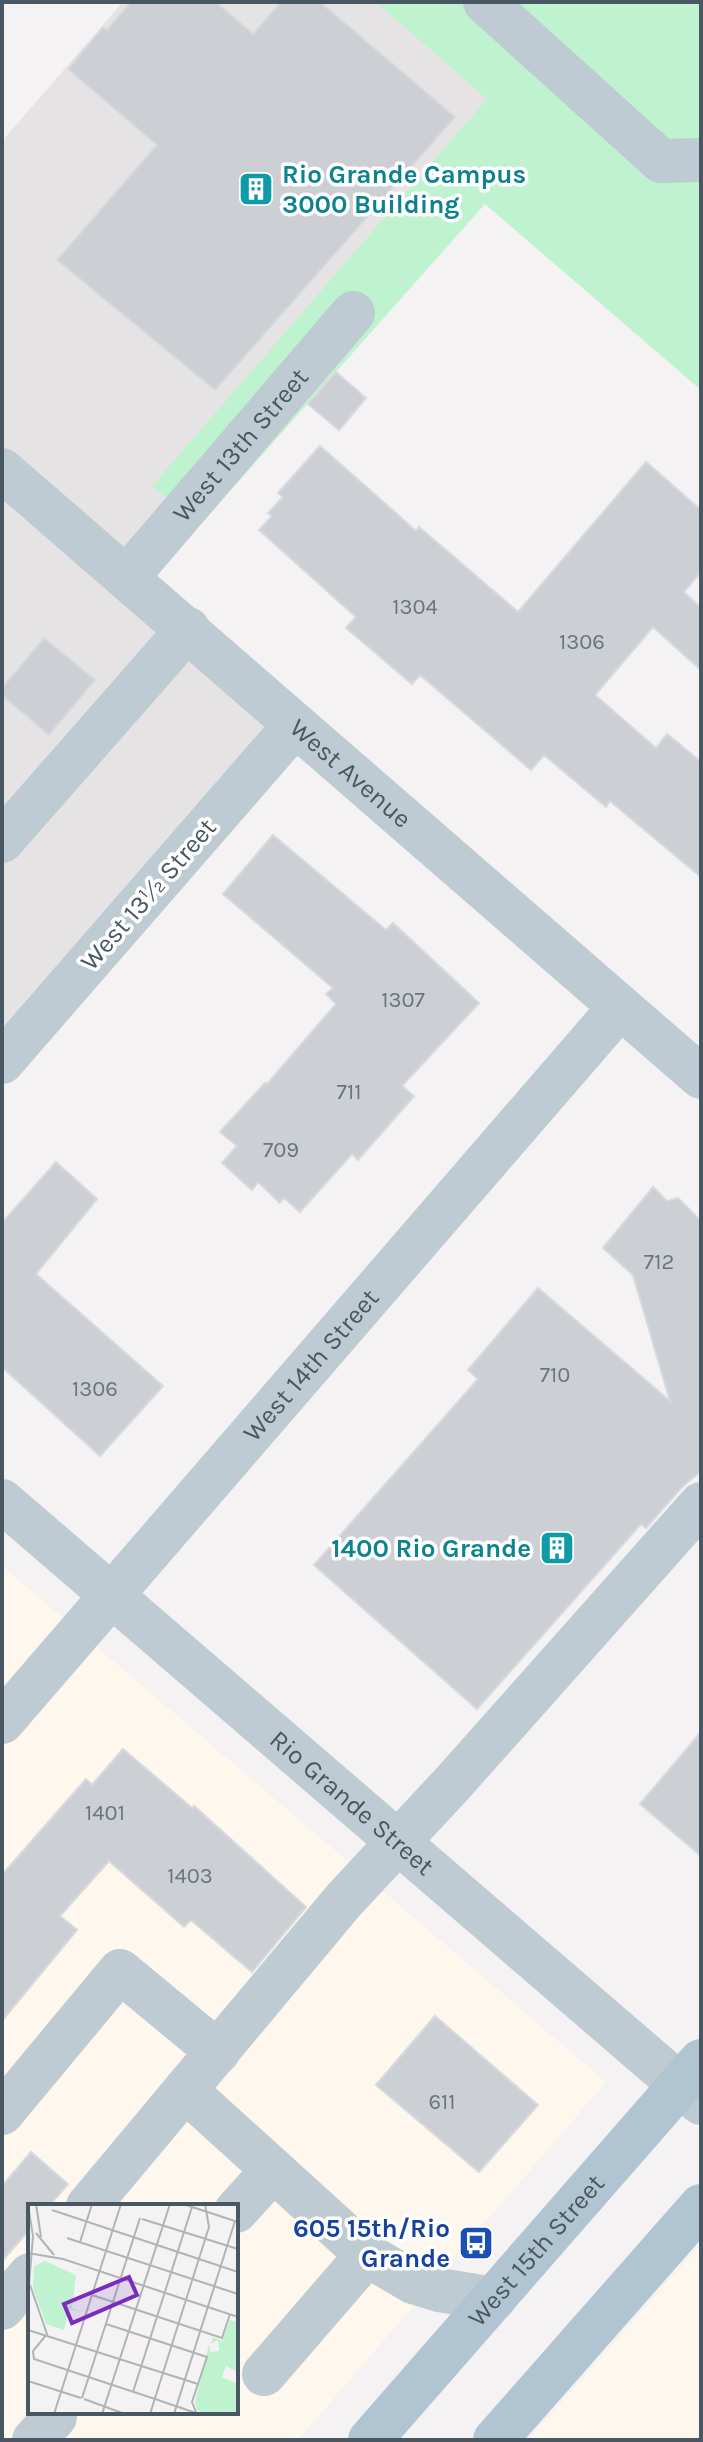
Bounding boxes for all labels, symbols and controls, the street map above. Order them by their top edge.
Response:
place label: Rio Grande Campus 3000 Building [282,159,526,220]
building icon: Rio Grande Campus 3000 Building [237,170,275,208]
street label: West 13th Street [166,362,315,528]
house number: 1304 [392,594,438,620]
house number: 1306 [559,629,605,655]
street label: West Avenue [283,712,418,835]
street label: West 13½ Street [74,812,223,977]
house number: 1307 [381,987,425,1013]
house number: 711 [337,1079,361,1105]
house number: 709 [263,1137,299,1163]
house number: 712 [644,1249,674,1275]
street label: West 14th Street [237,1282,386,1448]
house number: 710 [540,1362,570,1388]
house number: 1306 [72,1376,118,1402]
building icon: 1400 Rio Grande [538,1529,576,1567]
place label: 1400 Rio Grande [331,1533,531,1564]
street label: Rio Grande Street [263,1724,440,1882]
house number: 1401 [85,1800,125,1826]
house number: 1403 [167,1863,213,1889]
house number: 611 [428,2089,456,2115]
street label: West 15th Street [461,2168,611,2333]
inset map [28,2204,238,2414]
place label: 605 15th/Rio Grande [293,2213,450,2274]
bus stop icon: 605 15th/Rio Grande [457,2224,495,2262]

